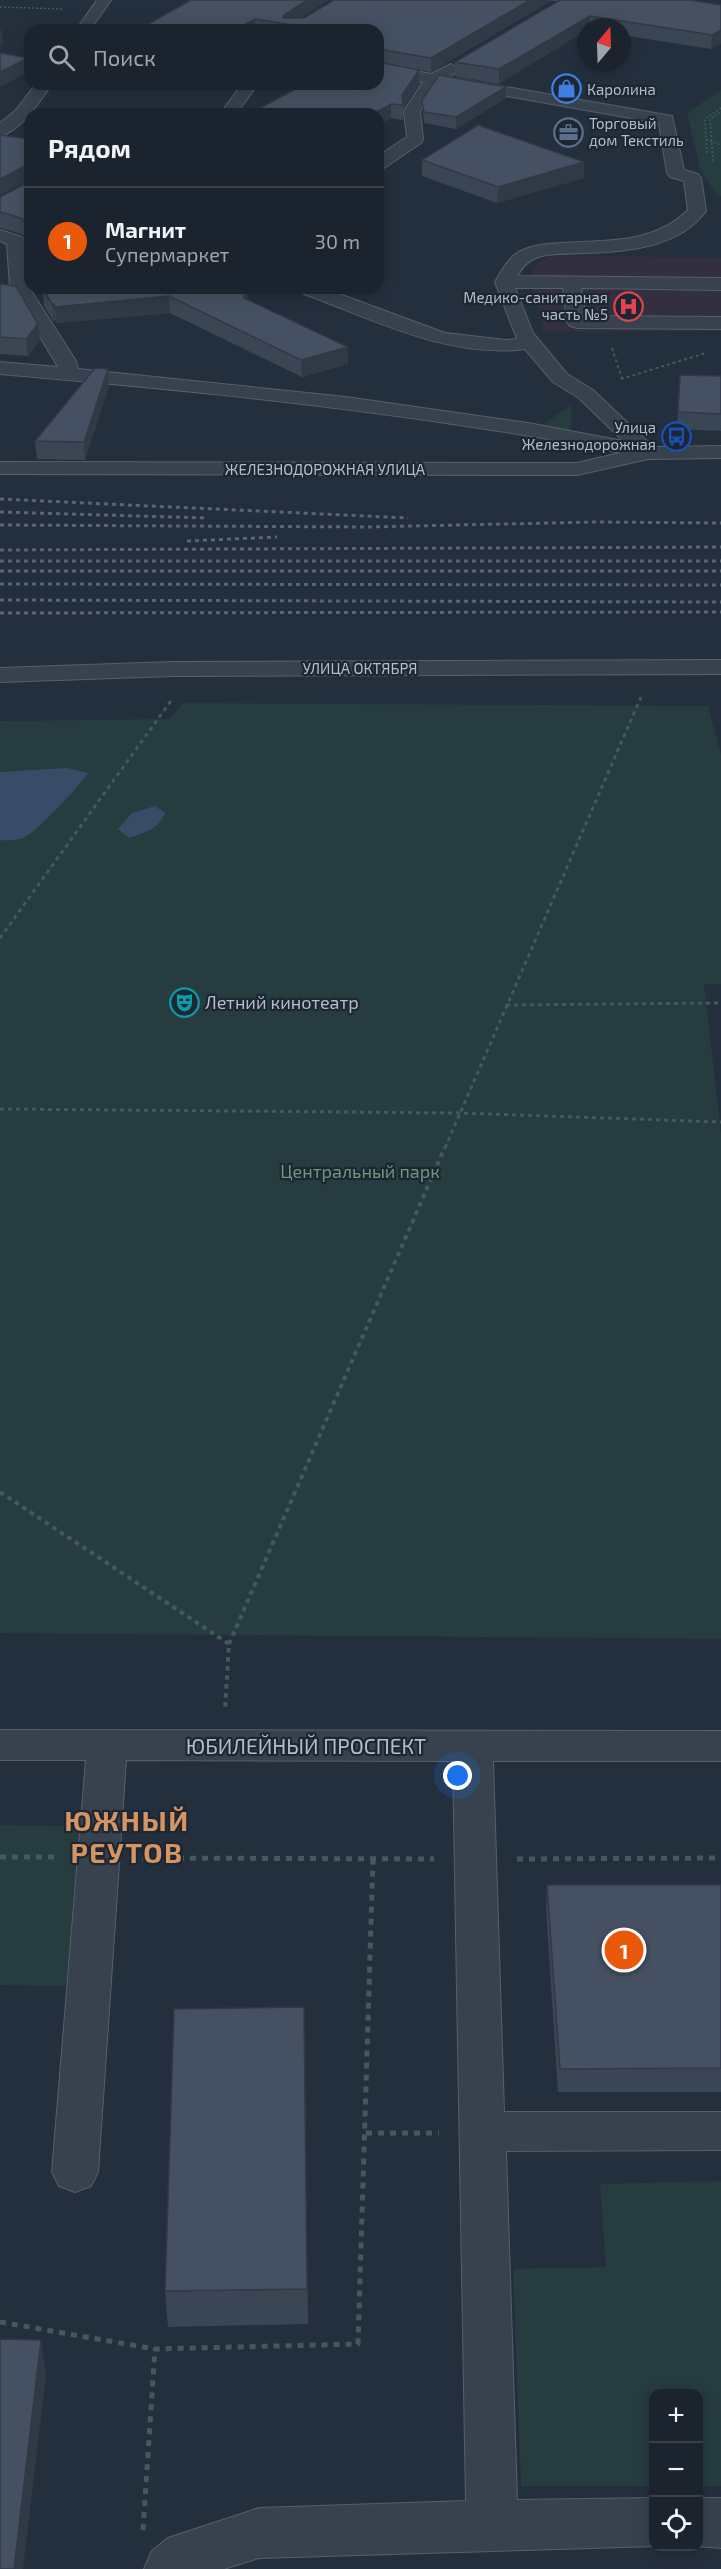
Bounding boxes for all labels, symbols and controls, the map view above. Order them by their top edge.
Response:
north arrow [577,18,631,72]
search box [24,24,384,90]
icon: search [45,41,78,74]
text: Поиск [93,44,156,70]
shop icon: Каролина [550,73,582,105]
place label: Каролина [587,80,656,98]
place label: Торговый дом Текстиль [589,114,684,149]
office icon: Торговый дом Текстиль [552,116,584,148]
text: Рядом [48,132,131,163]
text: Магнит [105,216,186,242]
text: 1 [63,229,72,253]
text: 30 m [315,229,360,253]
text: Супермаркет [105,242,229,266]
place label: Медико-санитарная часть №5 [463,288,608,323]
hospital icon: Медико-санитарная часть №5 [613,290,645,322]
place label: Улица Железнодорожная [522,418,656,453]
bus stop icon: Улица Железнодорожная [661,420,693,452]
street label: ЖЕЛЕЗНОДОРОЖНАЯ УЛИЦА [225,460,426,478]
street label: УЛИЦА ОКТЯБРЯ [303,659,417,677]
theatre icon: Летний кинотеатр [168,986,200,1018]
place label: Летний кинотеатр [205,991,359,1013]
park label: Центральный парк [280,1160,440,1182]
street label: ЮБИЛЕЙНЫЙ ПРОСПЕКТ [186,1733,426,1758]
your location [443,1761,472,1790]
district label: ЮЖНЫЙ РЕУТОВ [64,1803,190,1869]
pin: 1 [604,1928,644,1972]
map controls [649,2389,703,2551]
button: + [649,2389,703,2443]
button: − [649,2443,703,2497]
button: locate [649,2497,703,2551]

